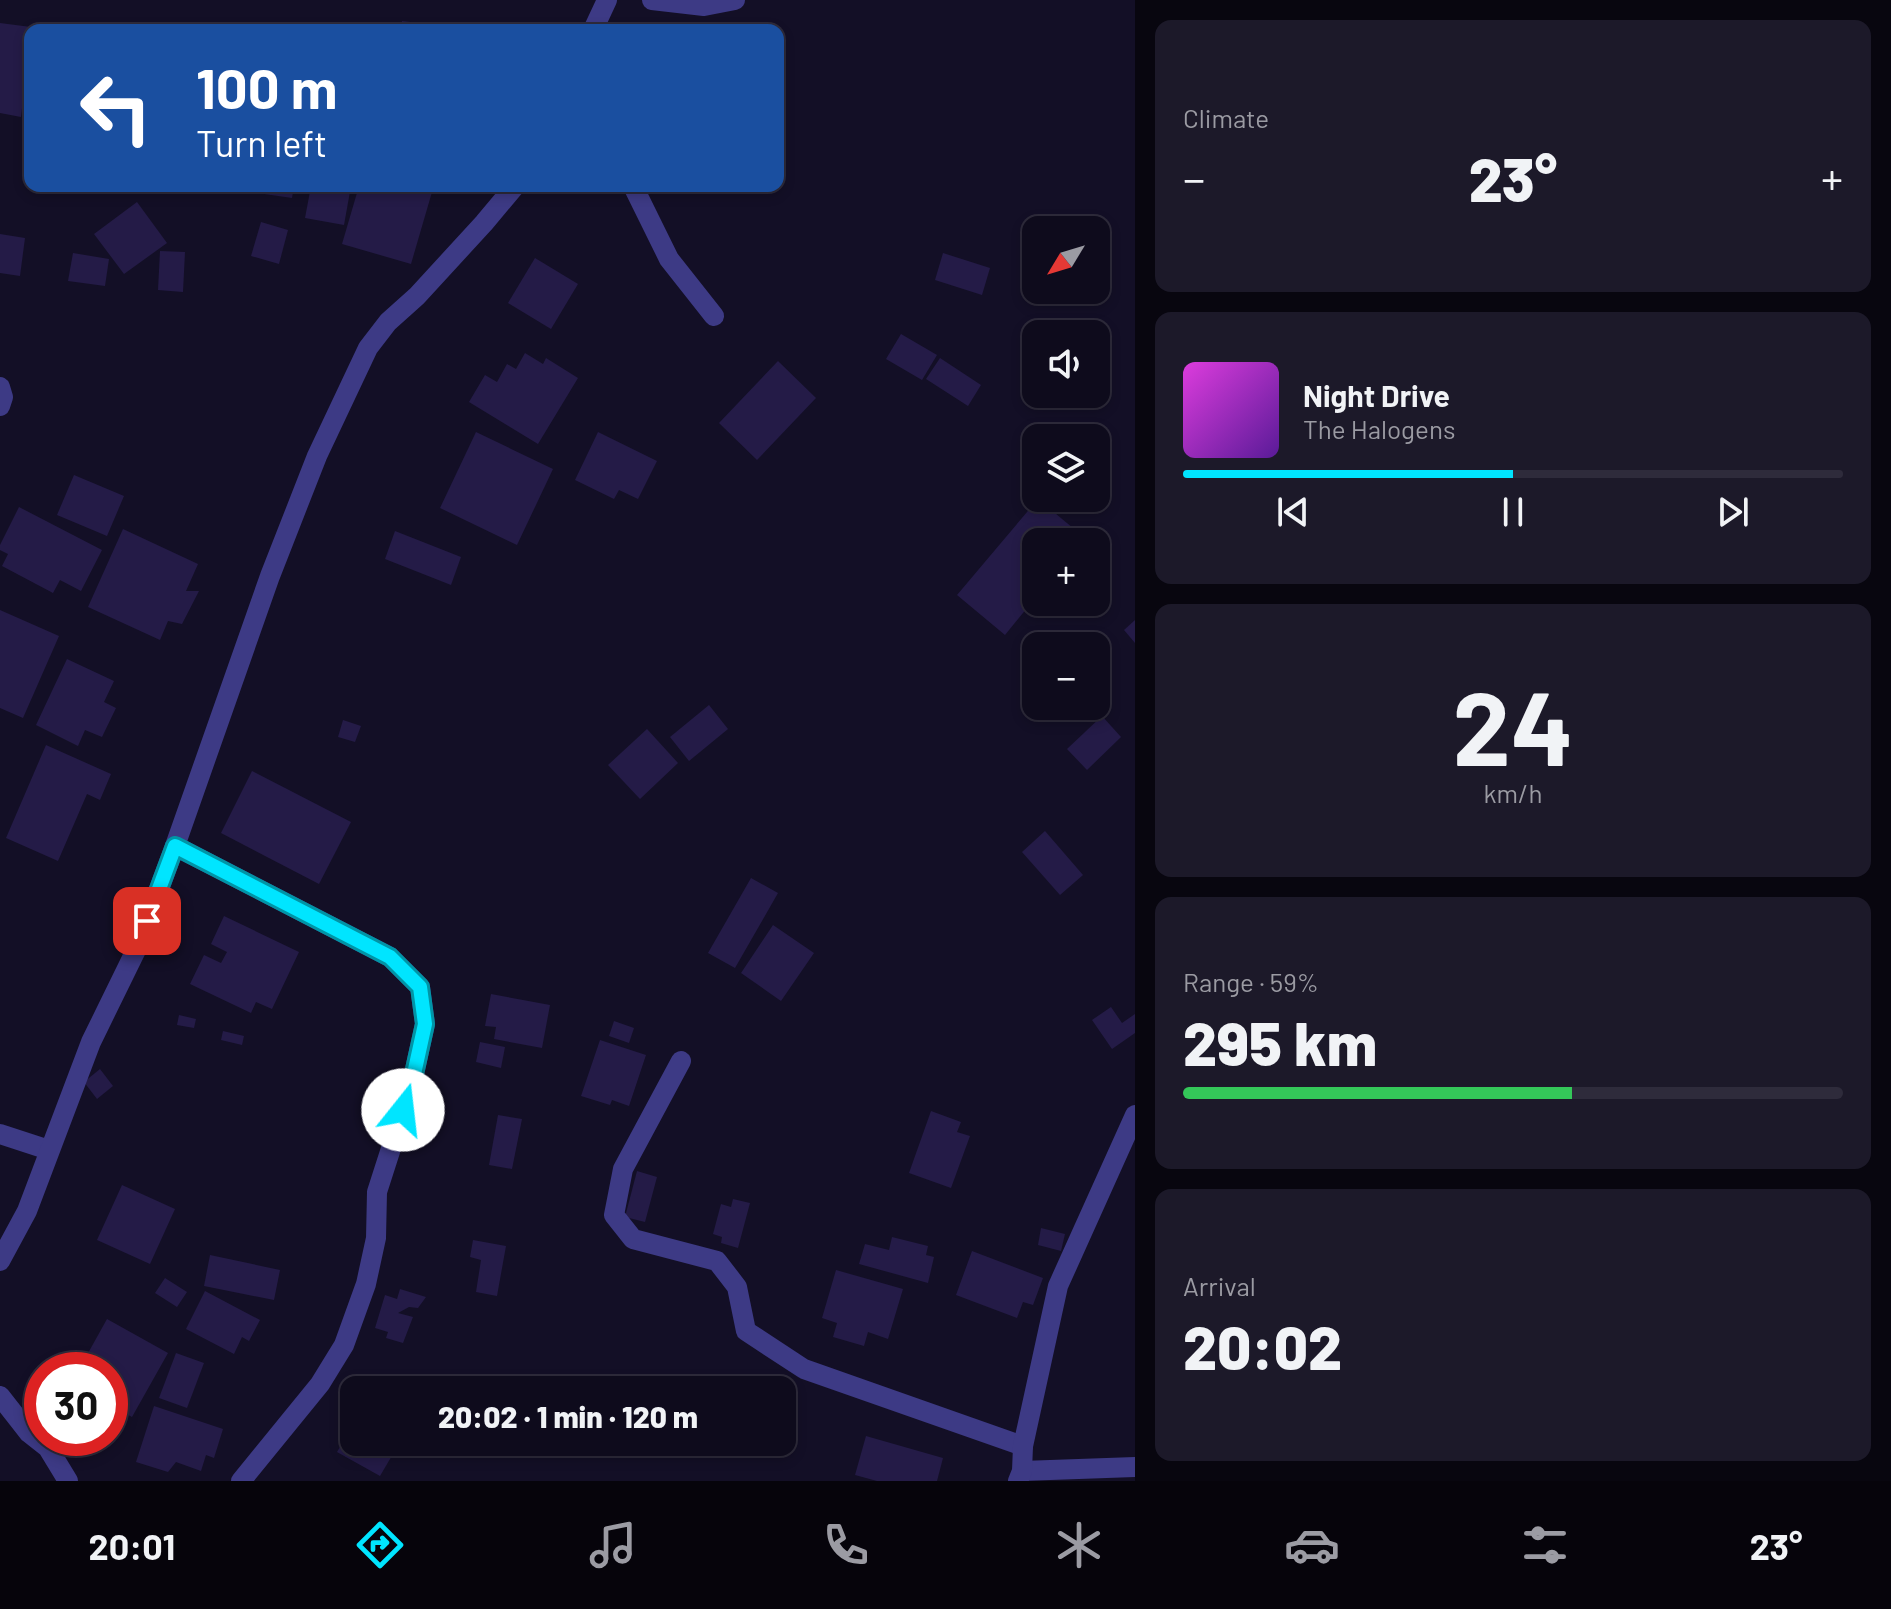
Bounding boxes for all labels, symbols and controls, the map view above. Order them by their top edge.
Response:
text: 100 m [196,53,338,120]
icon: left [64,56,168,160]
text: Climate [1183,102,1269,133]
text: Turn left [196,121,327,164]
text: 23° [1469,142,1557,214]
text: − [1183,151,1205,204]
text: + [1821,151,1843,204]
north arrow [1022,216,1110,304]
map controls [1022,216,1110,720]
button: sound [1022,320,1110,408]
text: Night Drive [1303,377,1450,413]
text: The Halogens [1303,413,1455,444]
button: layers [1022,424,1110,512]
icon: previous [1271,490,1315,534]
icon: pause [1491,490,1535,534]
icon: next [1711,490,1755,534]
button: + [1022,528,1110,616]
button: − [1022,632,1110,720]
text: 24 [1452,662,1574,787]
text: km/h [1484,777,1542,808]
pin [113,887,181,955]
icon: arrive [125,899,169,943]
text: Range · 59% [1183,966,1319,997]
text: 295 km [1183,1006,1377,1078]
position arrow [361,1068,445,1152]
text: Arrival [1183,1270,1256,1301]
text: 20:02 [1183,1310,1342,1382]
speed limit sign: 30 [24,1352,128,1456]
text: 20:02 · 1 min · 120 m [438,1398,698,1434]
icon: directions [352,1517,408,1573]
icon: music [585,1517,641,1573]
icon: phone [818,1517,874,1573]
icon: climate [1051,1517,1107,1573]
icon: car [1284,1517,1340,1573]
icon: filters [1517,1517,1573,1573]
text: 20:01 [88,1524,175,1567]
text: 23° [1750,1524,1802,1567]

